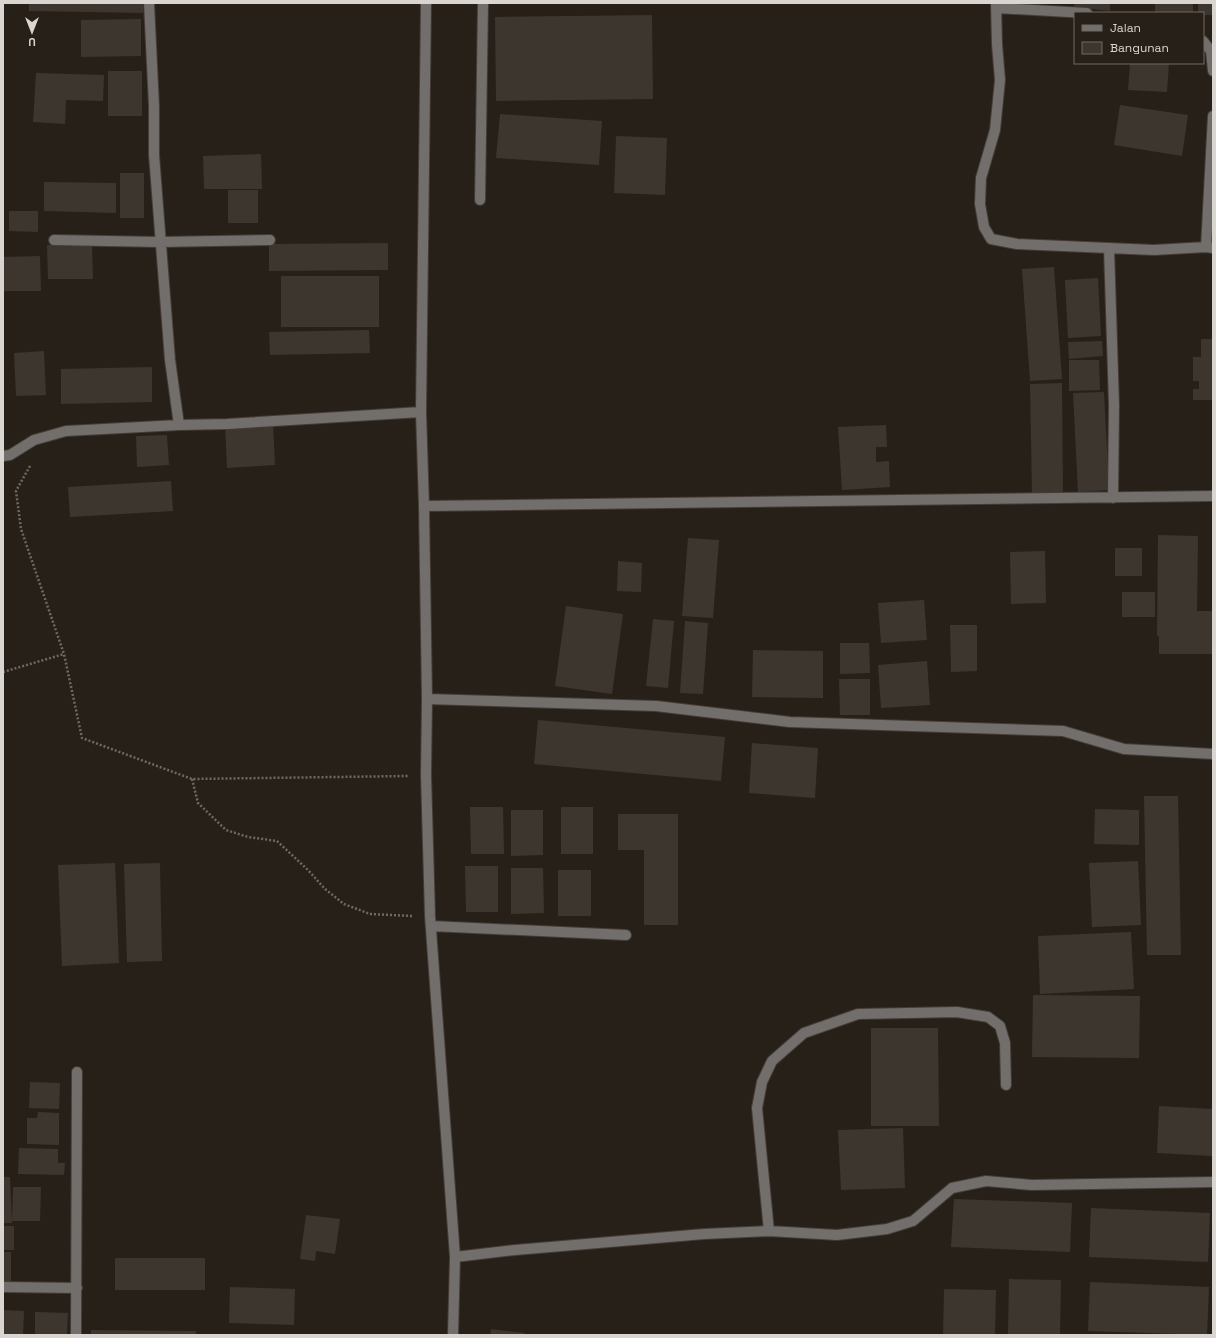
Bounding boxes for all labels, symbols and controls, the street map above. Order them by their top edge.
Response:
north arrow [12,12,52,52]
legend [1074,12,1204,64]
text: Jalan [1110,20,1141,36]
text: U [28,35,36,49]
text: Bangunan [1110,40,1169,56]

